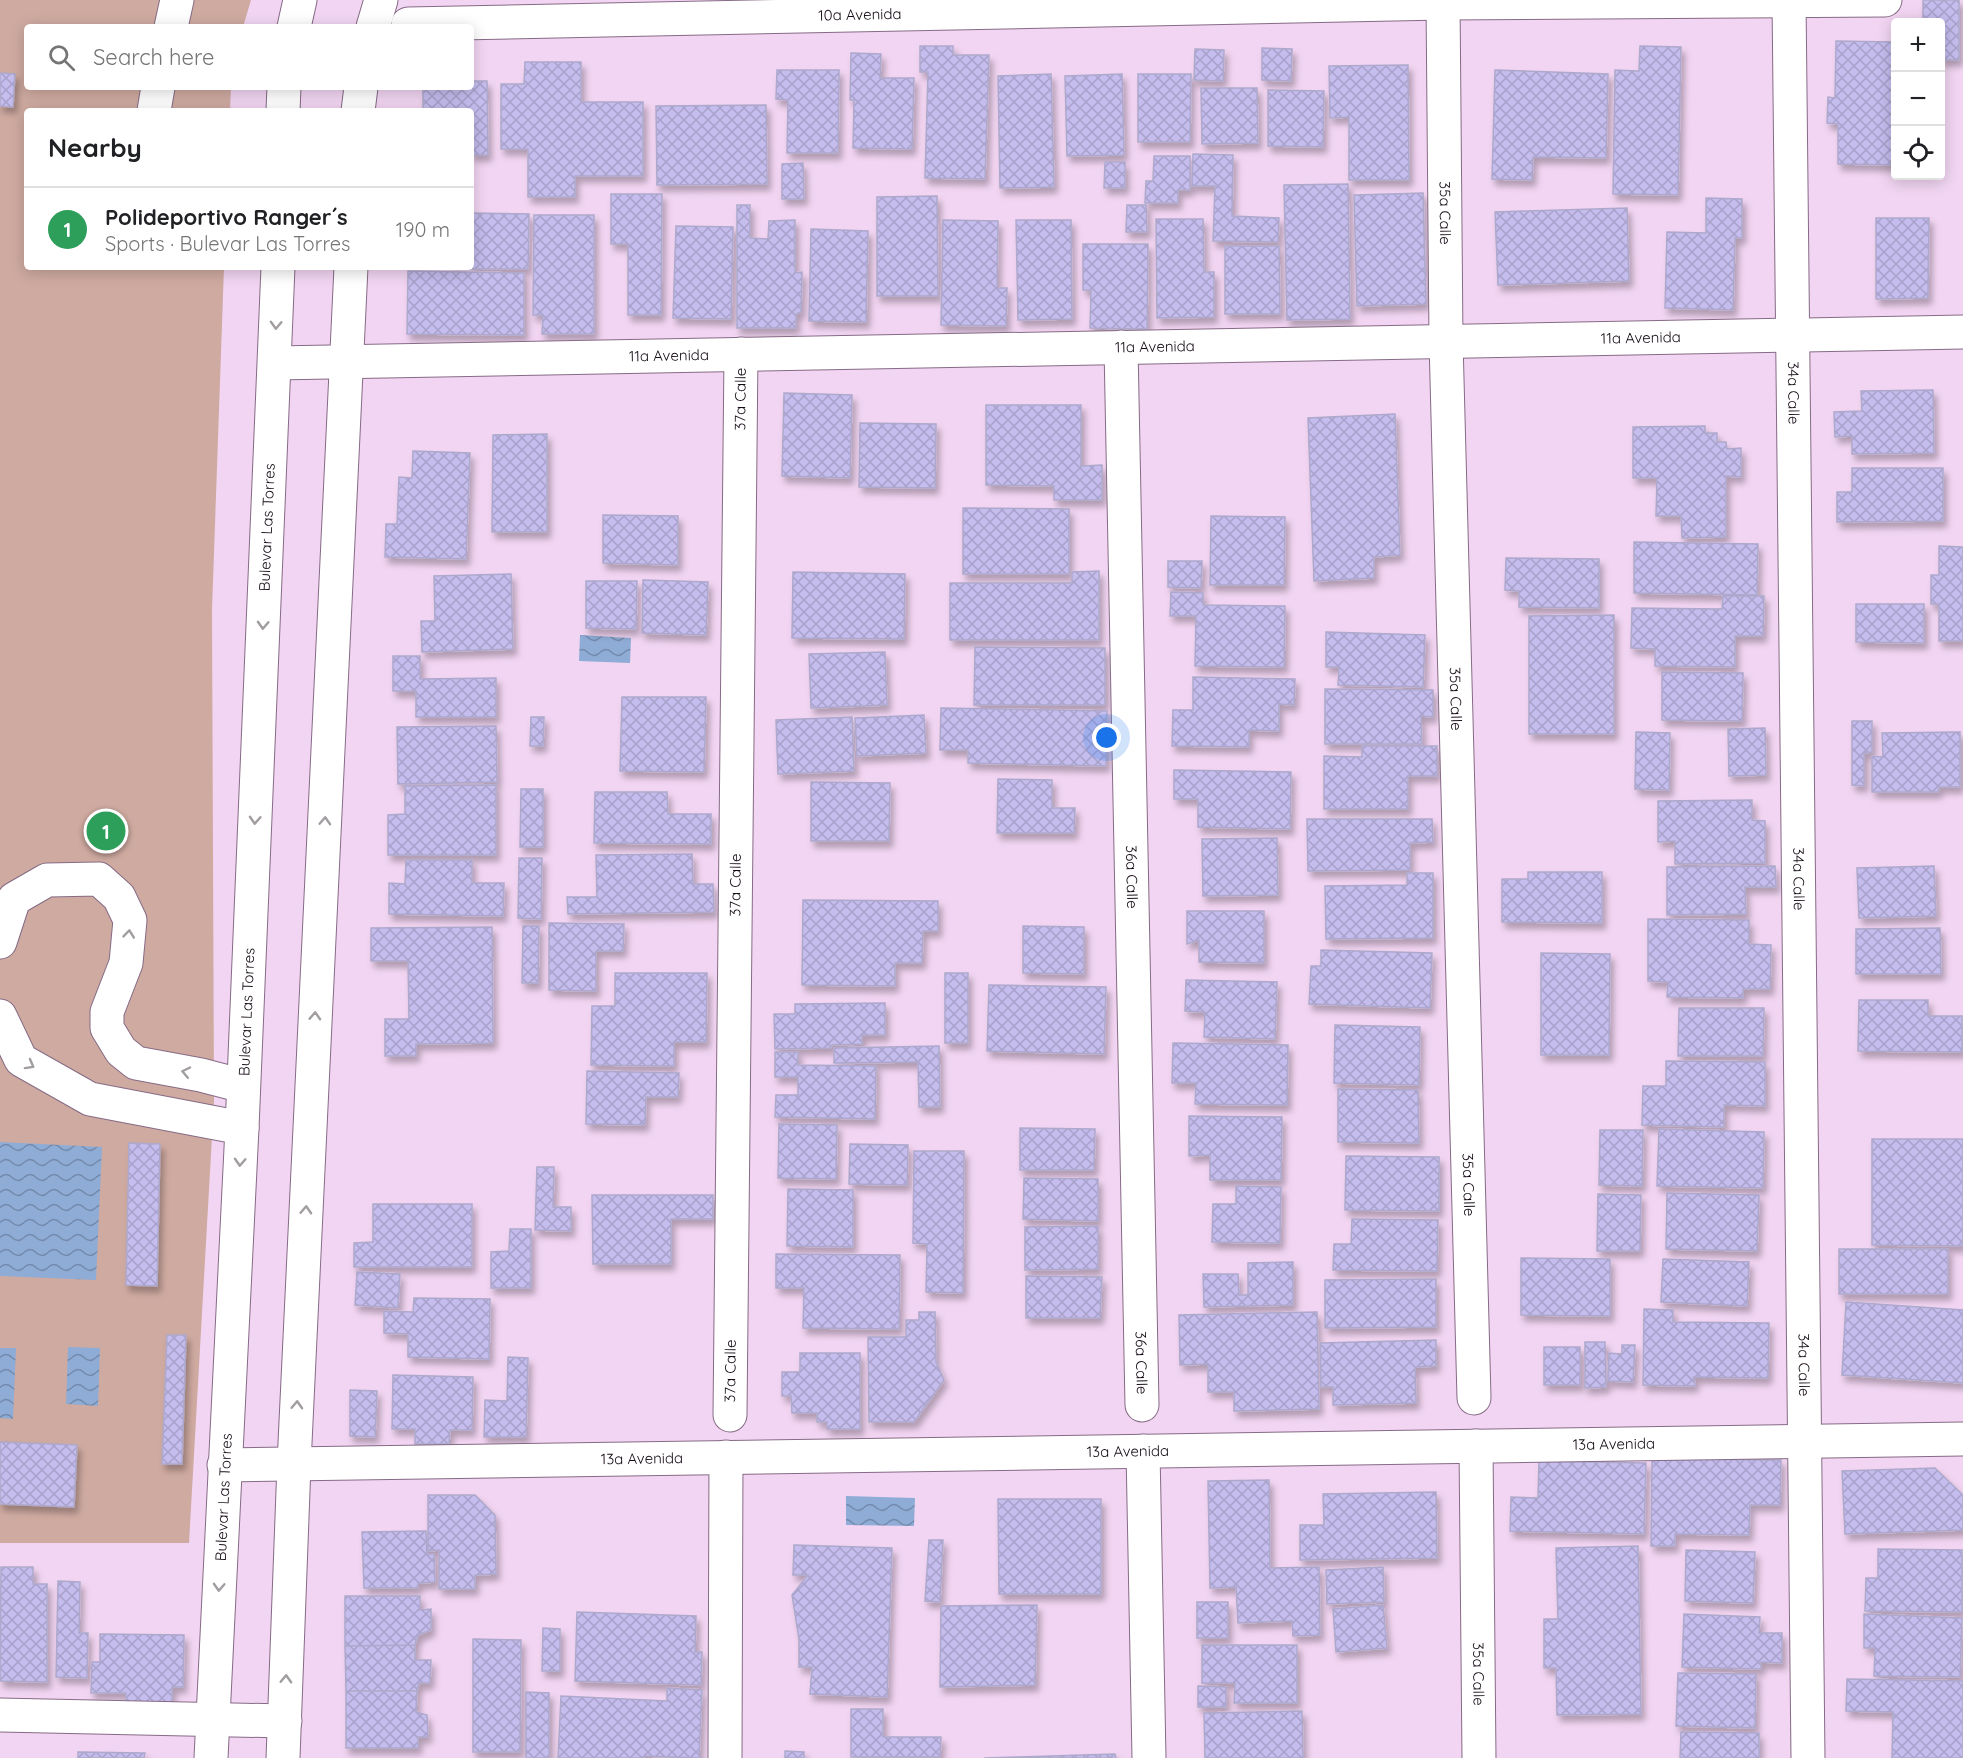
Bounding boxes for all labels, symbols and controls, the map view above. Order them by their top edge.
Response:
street label: 10a Avenida [818,4,902,25]
map controls [1891,18,1945,180]
button: + [1891,18,1945,72]
search box [24,24,474,90]
icon: search [45,41,78,74]
text: Search here [93,43,214,71]
button: − [1891,72,1945,126]
button: locate [1891,126,1945,180]
text: Nearby [48,131,142,164]
street label: 35a Calle [1436,181,1455,245]
text: Polideportivo Ranger´s [105,203,348,231]
text: 1 [64,217,71,242]
text: 190 m [396,217,450,242]
text: Sports · Bulevar Las Torres [105,231,350,256]
one-way arrow [270,321,283,330]
street label: 11a Avenida [1601,327,1681,348]
street label: 11a Avenida [1115,336,1195,357]
street label: 11a Avenida [629,345,709,365]
street label: 34a Calle [1784,361,1804,425]
street label: 37a Calle [730,367,750,431]
street label: Bulevar Las Torres [254,463,279,592]
one-way arrow [257,621,270,630]
street label: 35a Calle [1446,667,1466,731]
your location [1092,723,1121,752]
pin: 1 [86,808,126,854]
one-way arrow [248,816,261,825]
one-way arrow [318,816,331,825]
street label: 36a Calle [1122,845,1142,909]
street label: 34a Calle [1789,847,1809,911]
street label: 37a Calle [725,853,745,917]
one-way arrow [122,929,135,938]
street label: Bulevar Las Torres [234,947,259,1076]
one-way arrow [309,1011,322,1020]
one-way arrow [24,1058,34,1069]
one-way arrow [181,1066,191,1079]
street label: 35a Calle [1459,1153,1479,1217]
one-way arrow [234,1157,247,1166]
one-way arrow [300,1206,313,1215]
street label: 36a Calle [1132,1331,1152,1395]
street label: 34a Calle [1794,1333,1814,1397]
street label: 37a Calle [720,1339,740,1403]
one-way arrow [291,1401,304,1410]
street label: Bulevar Las Torres [211,1433,236,1562]
street label: 13a Avenida [1573,1434,1655,1454]
street label: 13a Avenida [1087,1441,1169,1461]
street label: 13a Avenida [601,1448,683,1468]
one-way arrow [212,1582,225,1591]
street label: 35a Calle [1469,1642,1488,1706]
one-way arrow [280,1674,293,1683]

